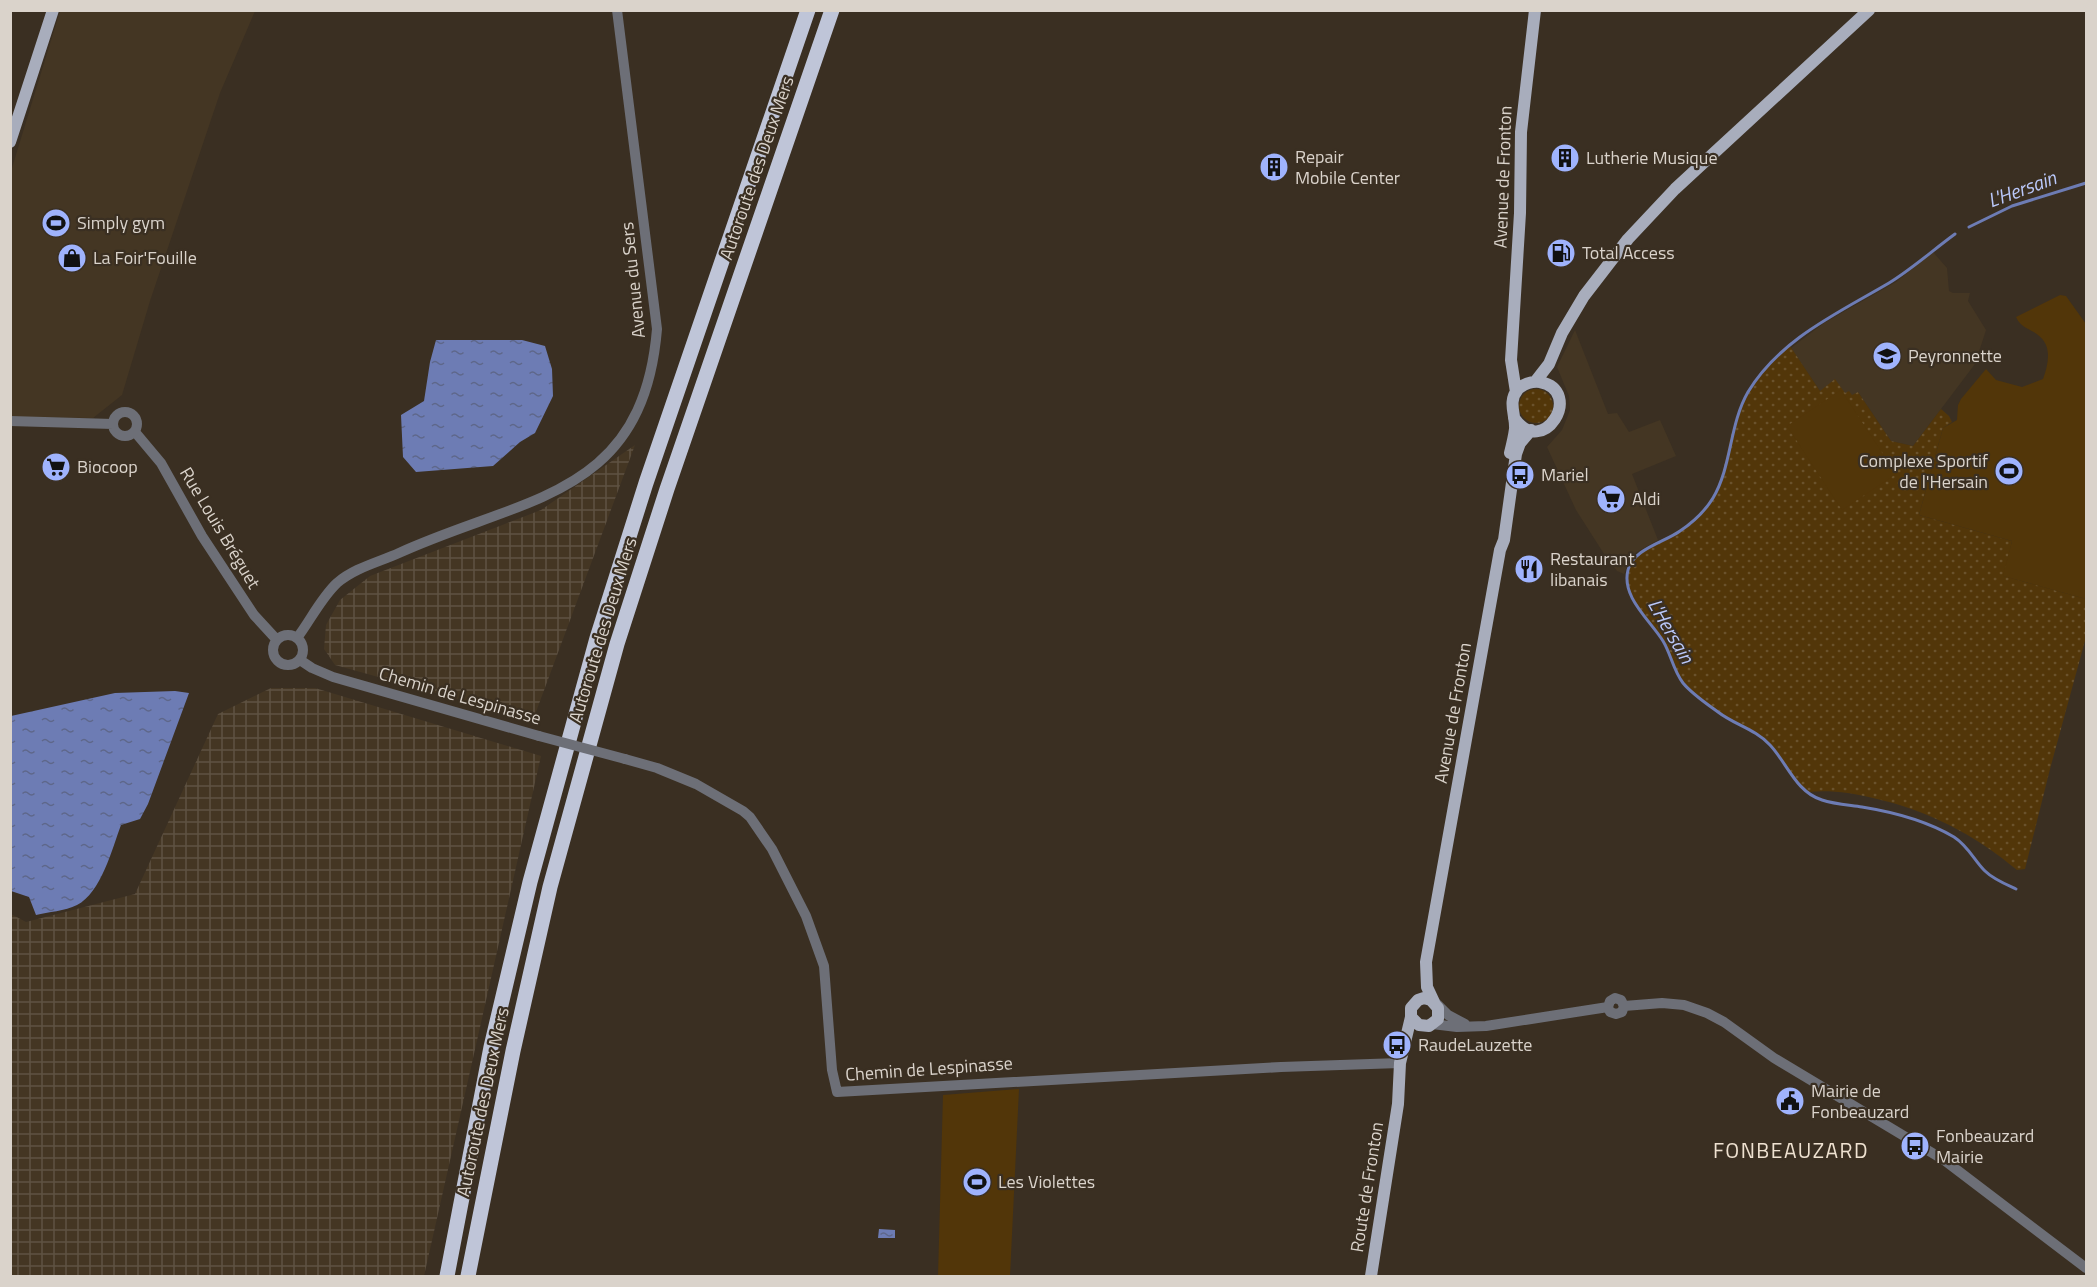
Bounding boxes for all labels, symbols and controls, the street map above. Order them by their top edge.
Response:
street label: Autoroute des Deux Mers [712,72,801,263]
street label: Avenue de Fronton [1487,105,1518,249]
building icon: Lutherie Musique [1549,142,1581,174]
place label: Repair Mobile Center [1295,143,1400,191]
place label: Lutherie Musique [1586,144,1718,171]
building icon: Repair Mobile Center [1258,151,1290,183]
water label: L'Hersain [1983,161,2061,215]
sports icon: Simply gym [40,207,72,239]
place label: Simply gym [77,209,165,236]
street label: Avenue du Sers [613,221,652,340]
fuel station icon: Total Access [1545,237,1577,269]
place label: Total Access [1582,239,1675,266]
shop icon: La Foir'Fouille [56,242,88,274]
place label: La Foir'Fouille [93,244,197,271]
school or university icon: Peyronnette [1871,340,1903,372]
place label: Peyronnette [1908,342,2002,369]
place label: Complexe Sportif de l'Hersain [1859,447,1988,495]
supermarket icon: Biocoop [40,451,72,483]
place label: Biocoop [77,453,138,480]
sports icon: Complexe Sportif de l'Hersain [1993,455,2025,487]
bus stop icon: Mariel [1504,459,1536,491]
place label: Mariel [1541,461,1589,488]
street label: Rue Louis Bréguet [173,462,268,594]
supermarket icon: Aldi [1595,483,1627,515]
place label: Aldi [1632,485,1660,512]
street label: Autoroute des Deux Mers [561,534,644,726]
place label: Restaurant libanais [1550,545,1635,593]
restaurant icon: Restaurant libanais [1513,553,1545,585]
water label: L'Hersain [1640,592,1703,670]
street label: Avenue de Fronton [1427,640,1478,785]
street label: Chemin de Lespinasse [376,659,544,732]
street label: Autoroute des Deux Mers [449,1005,516,1199]
bus stop icon: RaudeLauzette [1381,1029,1413,1061]
place label: RaudeLauzette [1418,1031,1532,1058]
street label: Chemin de Lespinasse [844,1049,1014,1088]
place label: Mairie de Fonbeauzard [1811,1077,1909,1125]
public building icon: Mairie de Fonbeauzard [1774,1085,1806,1117]
street label: Route de Fronton [1343,1120,1390,1254]
place label: Fonbeauzard Mairie [1936,1122,2034,1170]
bus stop icon: Fonbeauzard Mairie [1899,1130,1931,1162]
district label: FONBEAUZARD [1713,1134,1869,1166]
sports icon: Les Violettes [961,1166,993,1198]
place label: Les Violettes [998,1168,1095,1195]

